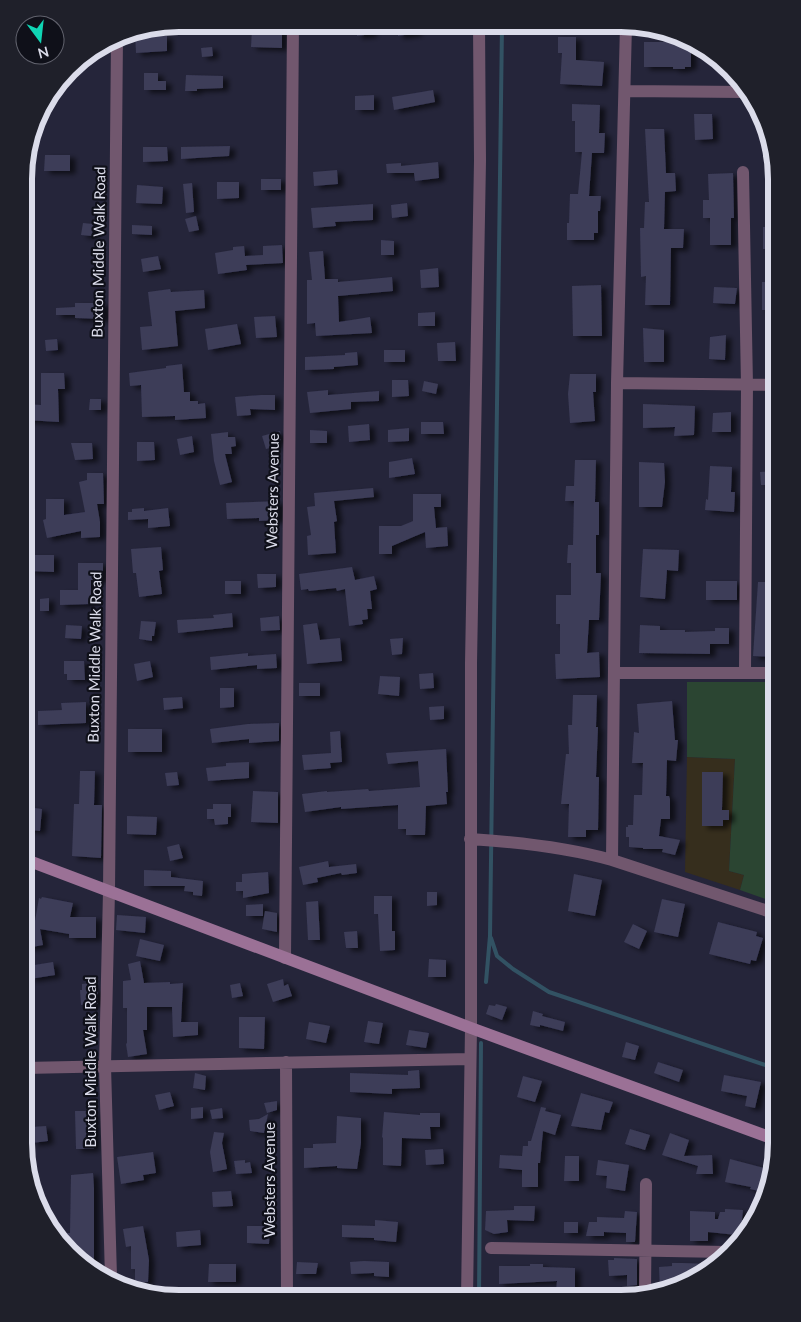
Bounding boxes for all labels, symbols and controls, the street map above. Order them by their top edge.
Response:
north arrow [15,15,65,65]
text: N [36,43,51,63]
street label: Buxton Middle Walk Road [88,166,108,338]
street label: Websters Avenue [262,433,282,549]
street label: Buxton Middle Walk Road [84,571,104,743]
street label: Buxton Middle Walk Road [81,976,99,1148]
street label: Websters Avenue [260,1122,278,1238]

